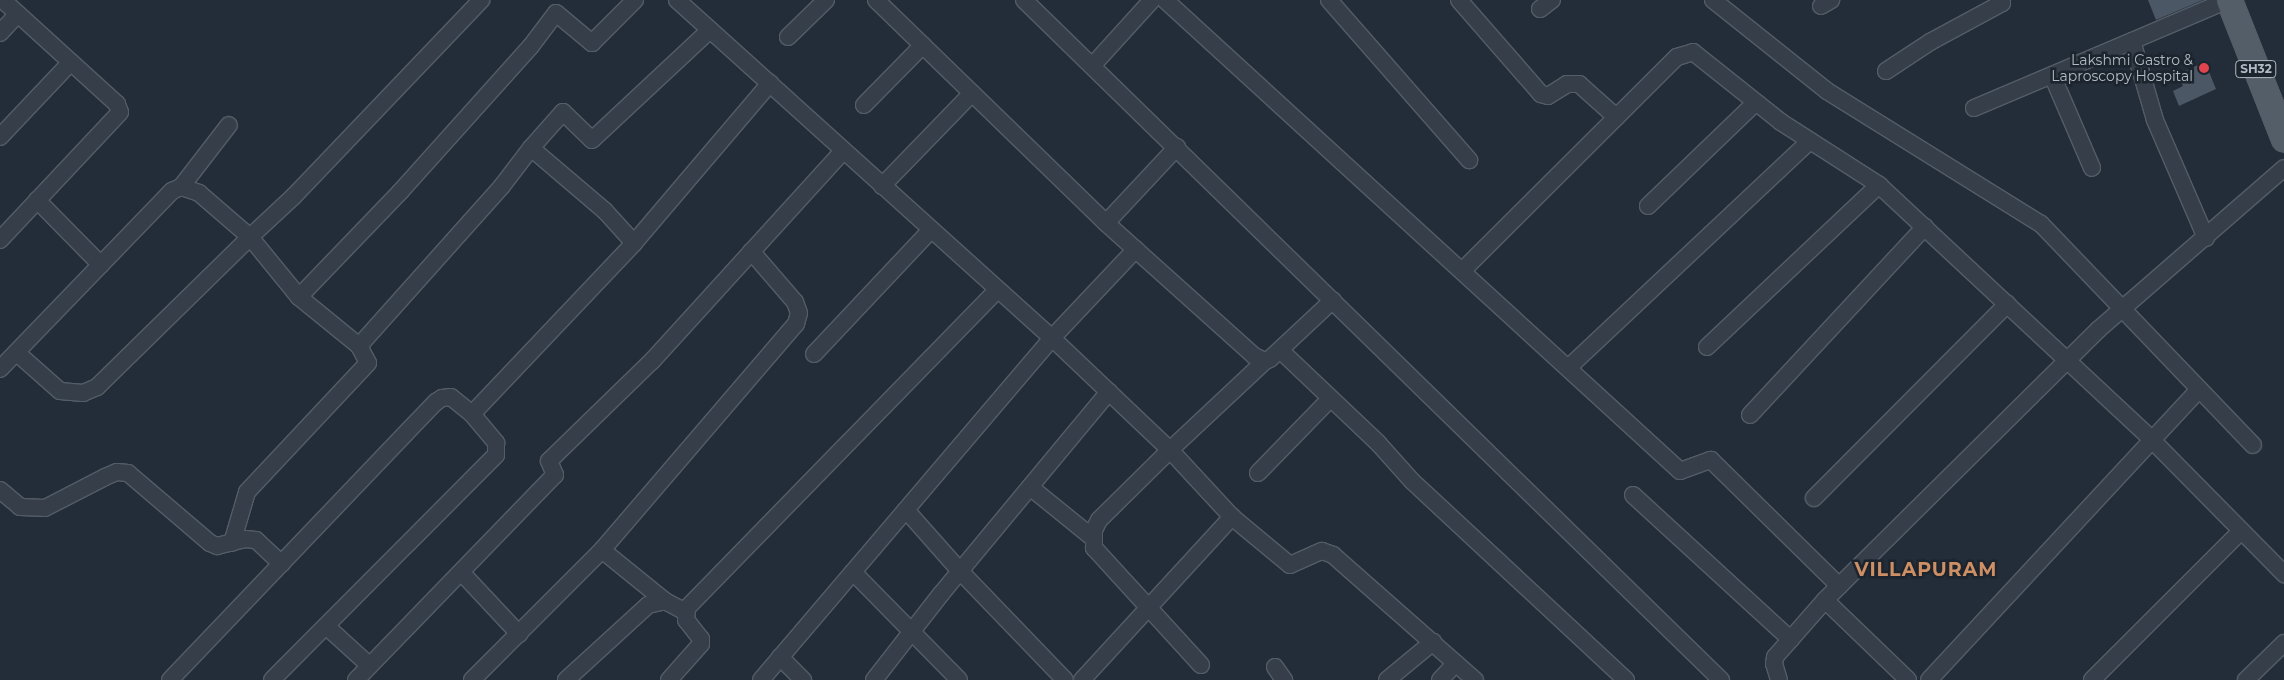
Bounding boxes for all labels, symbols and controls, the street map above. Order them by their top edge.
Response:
place label: Lakshmi Gastro & Laproscopy Hospital [2051,52,2193,84]
road number: SH32 [2235,60,2277,78]
marker: Lakshmi Gastro & Laproscopy Hospital [2197,61,2211,75]
district label: VILLAPURAM [1853,559,1999,581]

